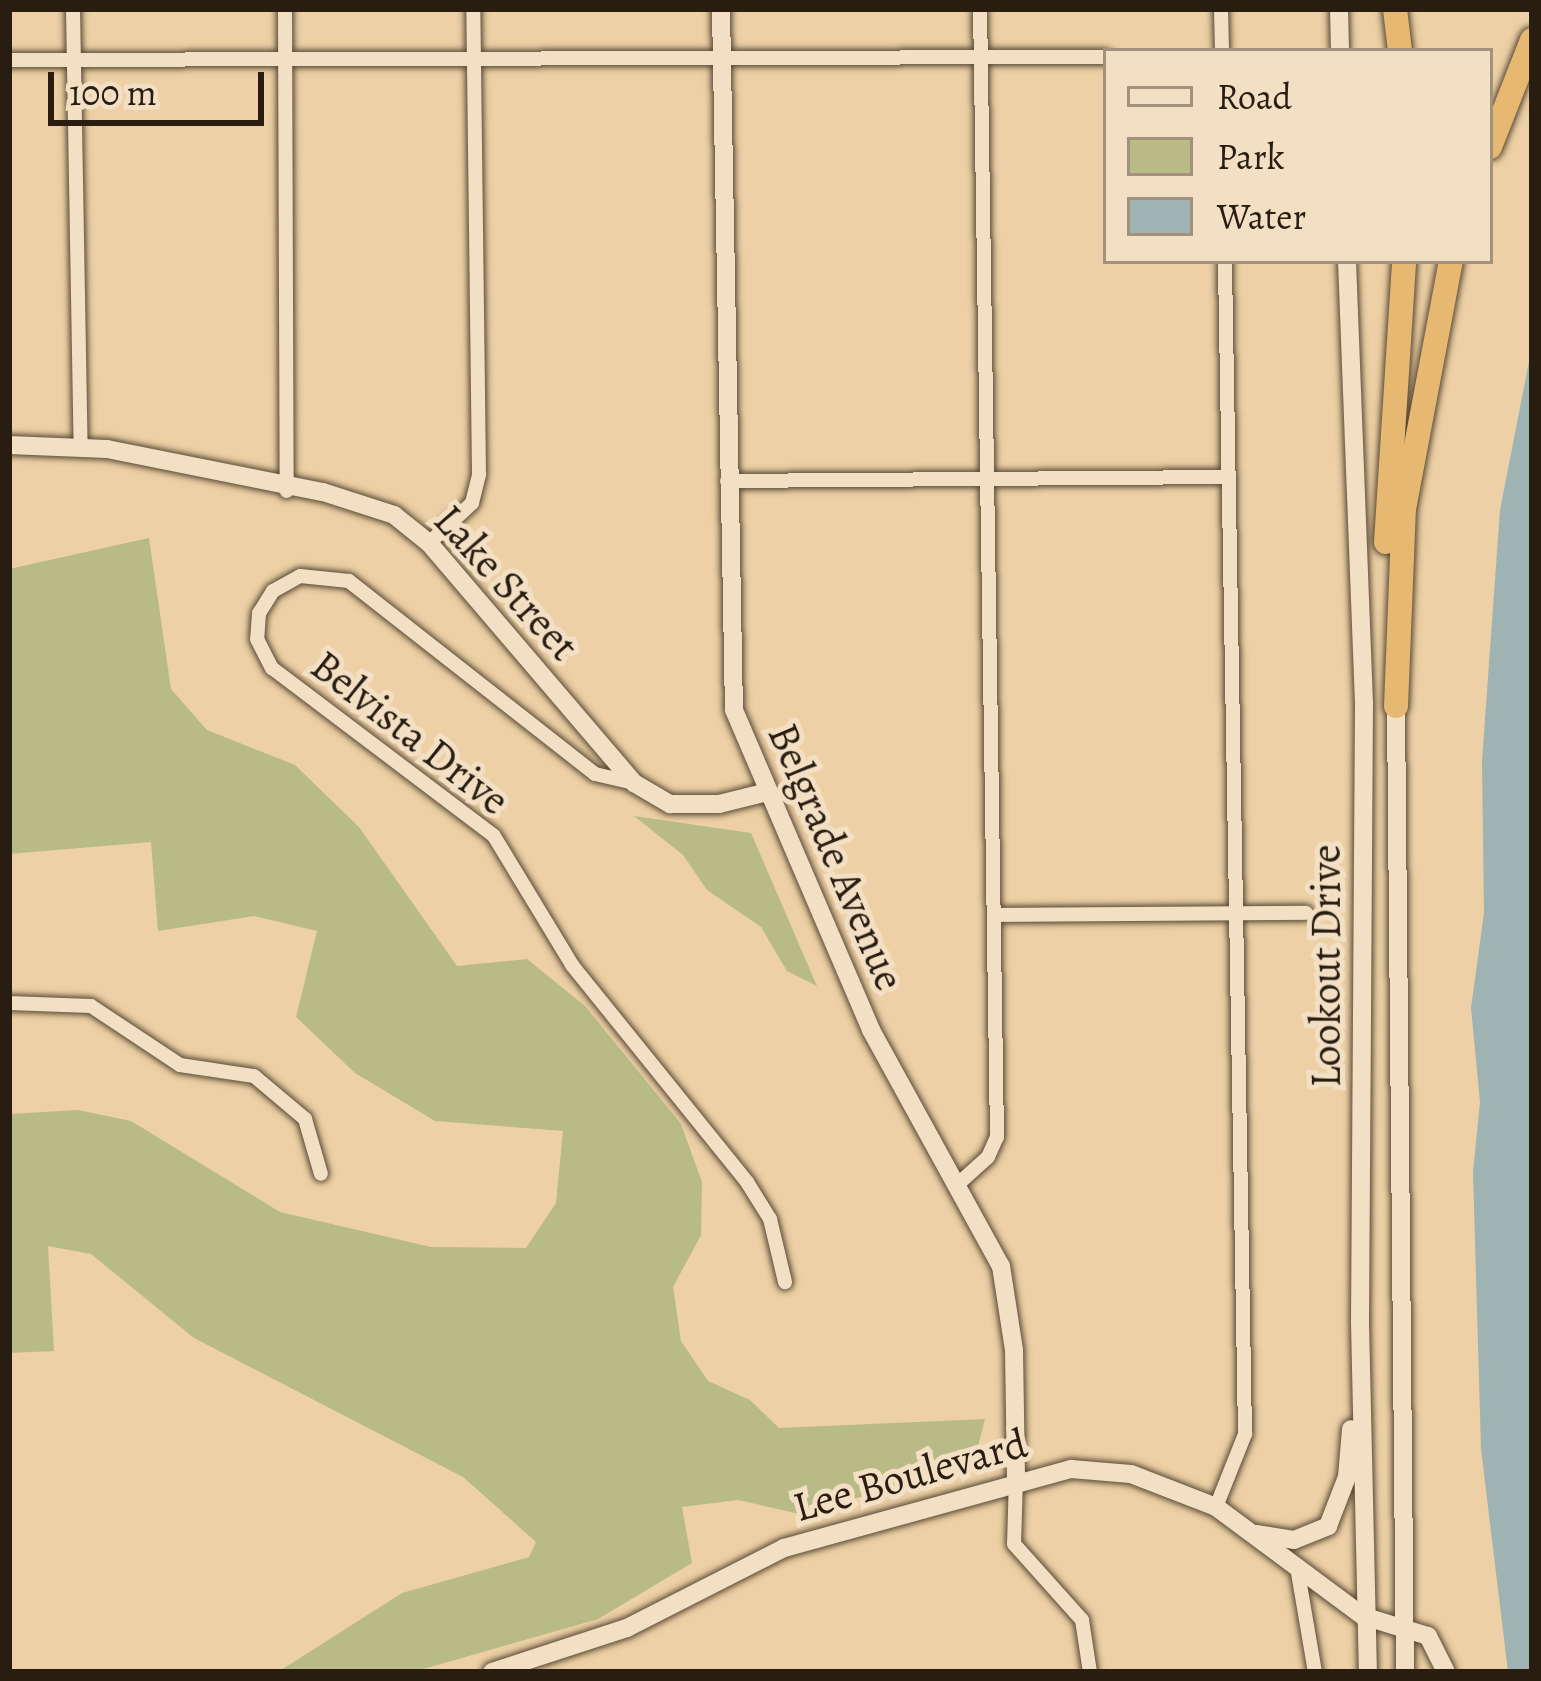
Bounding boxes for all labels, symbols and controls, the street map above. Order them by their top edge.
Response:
scale bar [54,48,270,122]
legend [1103,48,1493,264]
text: 100 m [69,68,157,117]
text: Road [1217,72,1292,121]
text: Park [1217,132,1285,181]
text: Water [1217,192,1306,241]
street label: Lake Street [423,495,589,671]
street label: Belvista Drive [301,640,519,826]
street label: Belgrade Avenue [757,716,915,998]
street label: Lookout Drive [1301,844,1351,1088]
street label: Lee Boulevard [788,1418,1032,1532]

